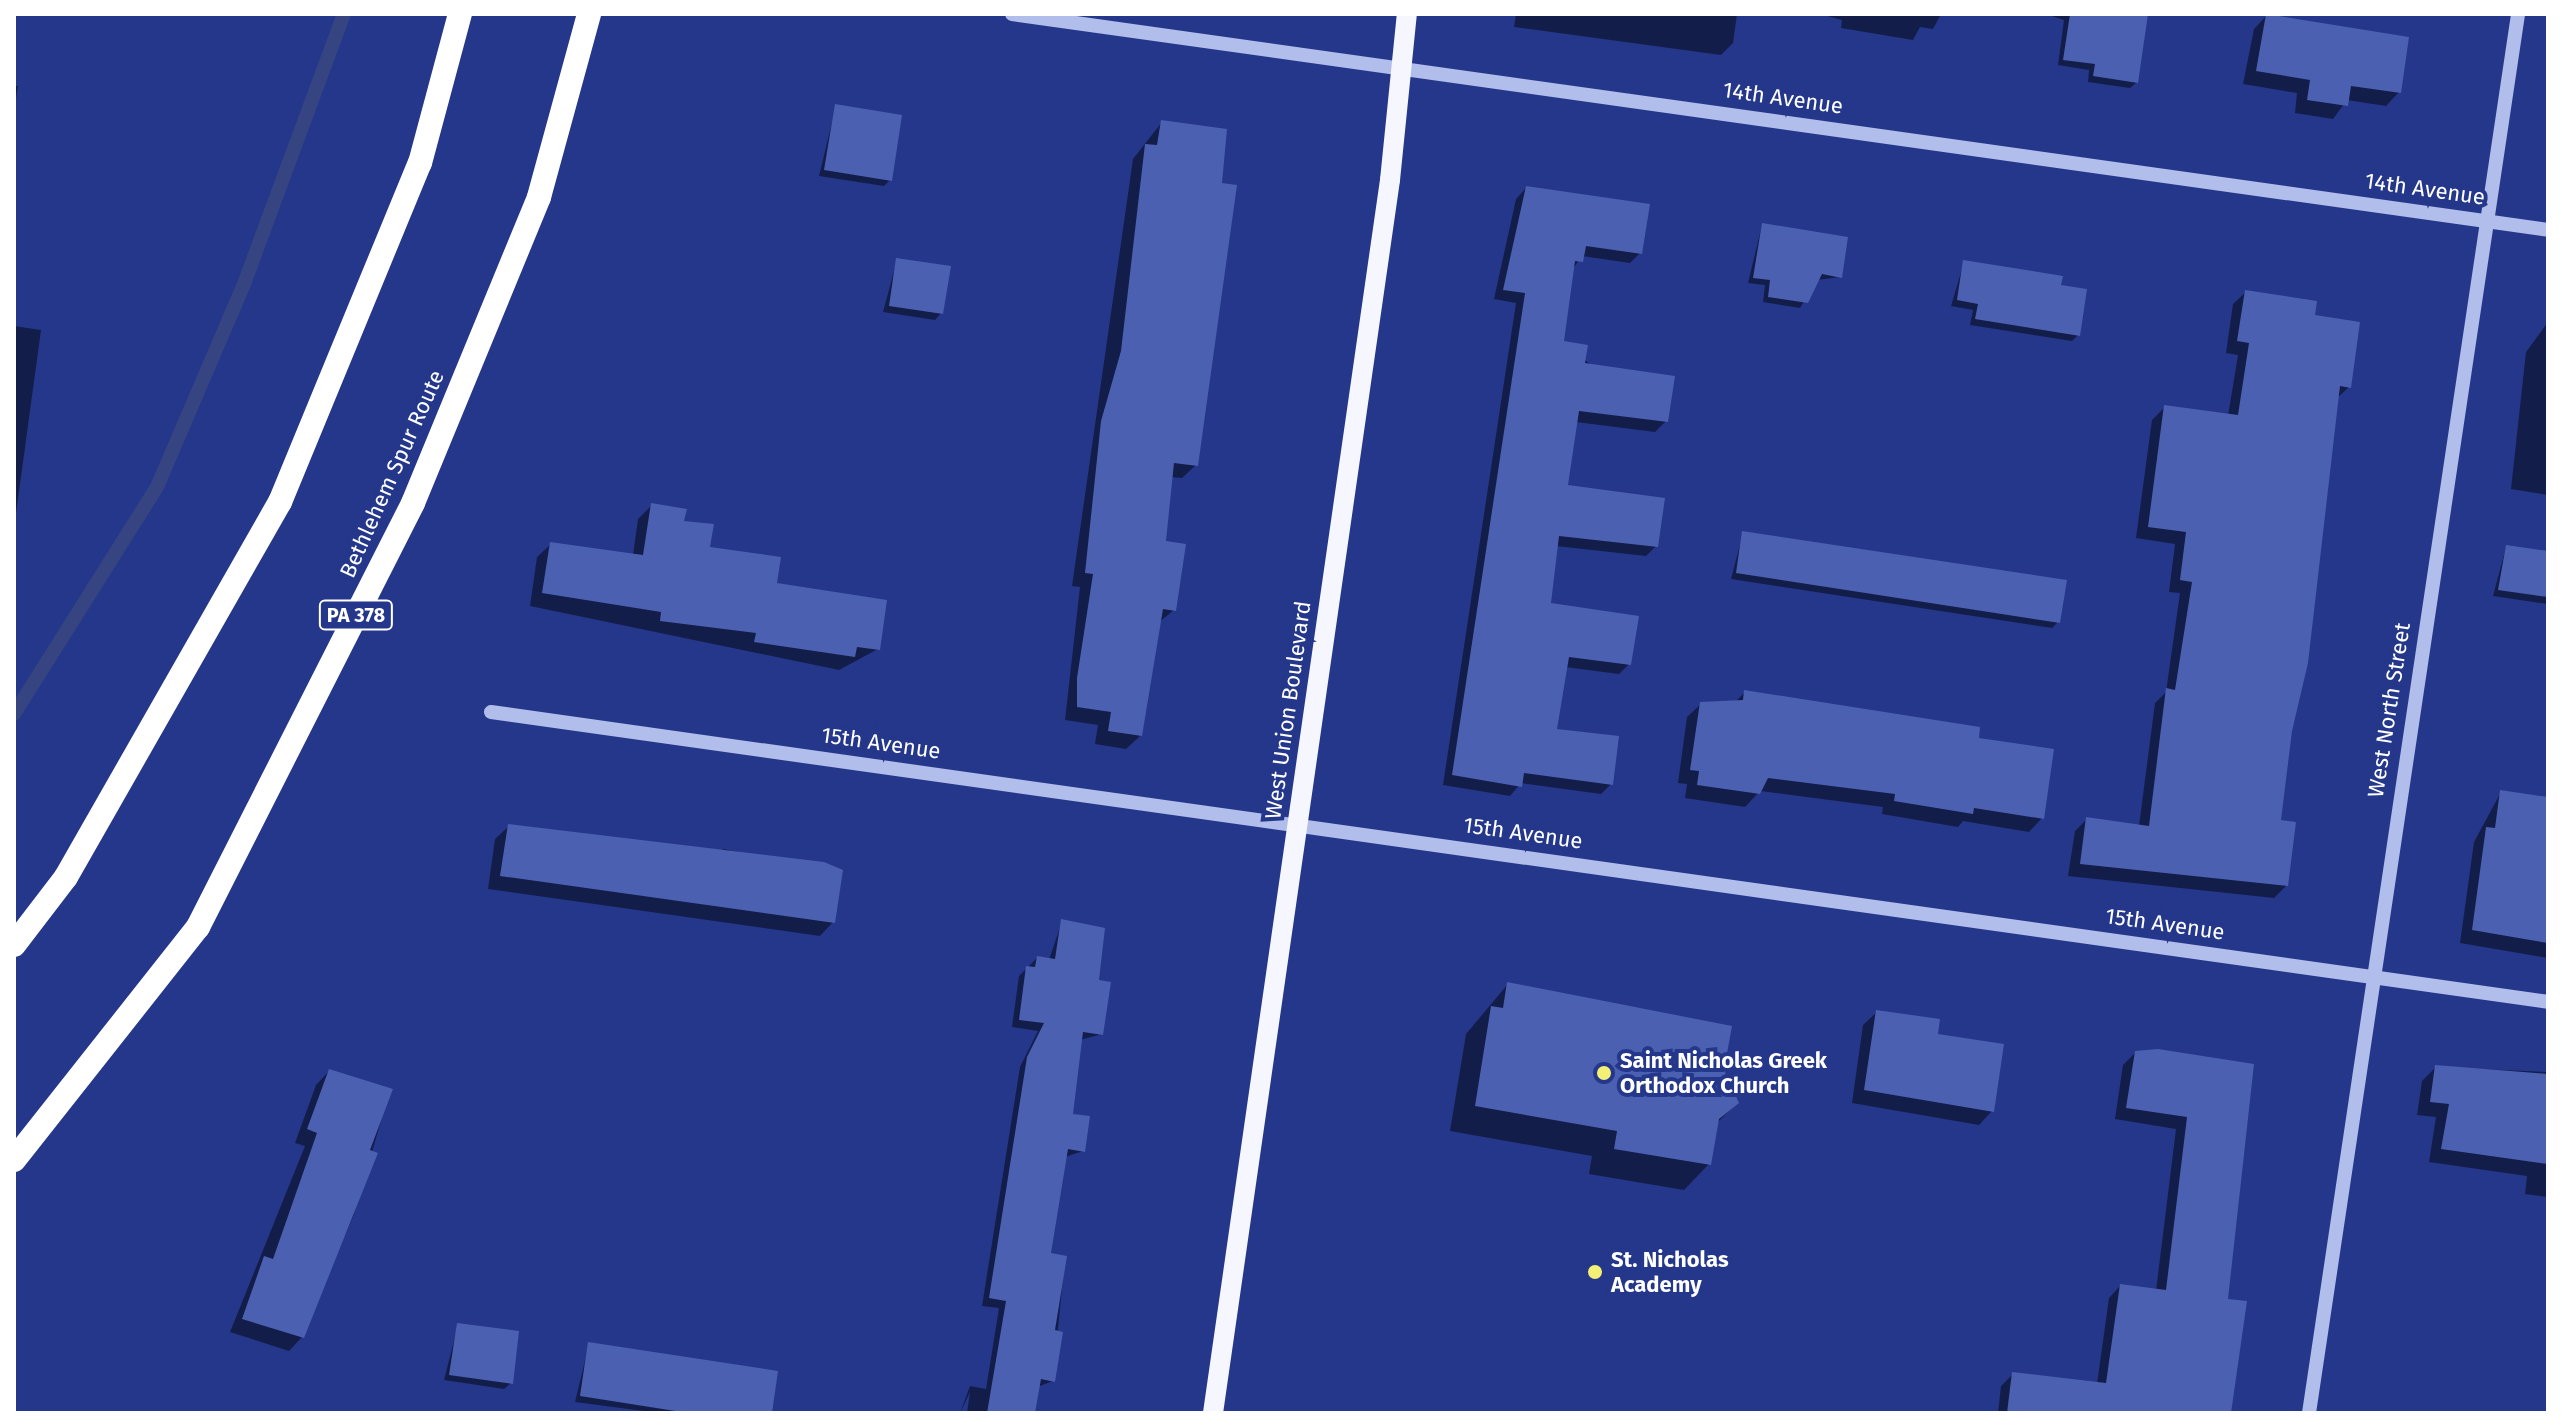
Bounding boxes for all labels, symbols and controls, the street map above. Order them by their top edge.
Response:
street label: 14th Avenue [1721,77,1845,119]
street label: 14th Avenue [2363,168,2487,210]
street label: Bethlehem Spur Route [334,366,450,582]
road number: PA 378 [318,599,394,631]
street label: West Union Boulevard [1260,599,1316,821]
street label: West North Street [2362,621,2416,799]
street label: 15th Avenue [820,722,942,764]
street label: 15th Avenue [1462,812,1584,854]
street label: 15th Avenue [2104,903,2226,945]
place label: Saint Nicholas Greek Orthodox Church [1620,1047,1827,1098]
marker: Saint Nicholas Greek Orthodox Church [1595,1064,1613,1082]
place label: St. Nicholas Academy [1611,1246,1729,1298]
marker: St. Nicholas Academy [1586,1263,1604,1281]

